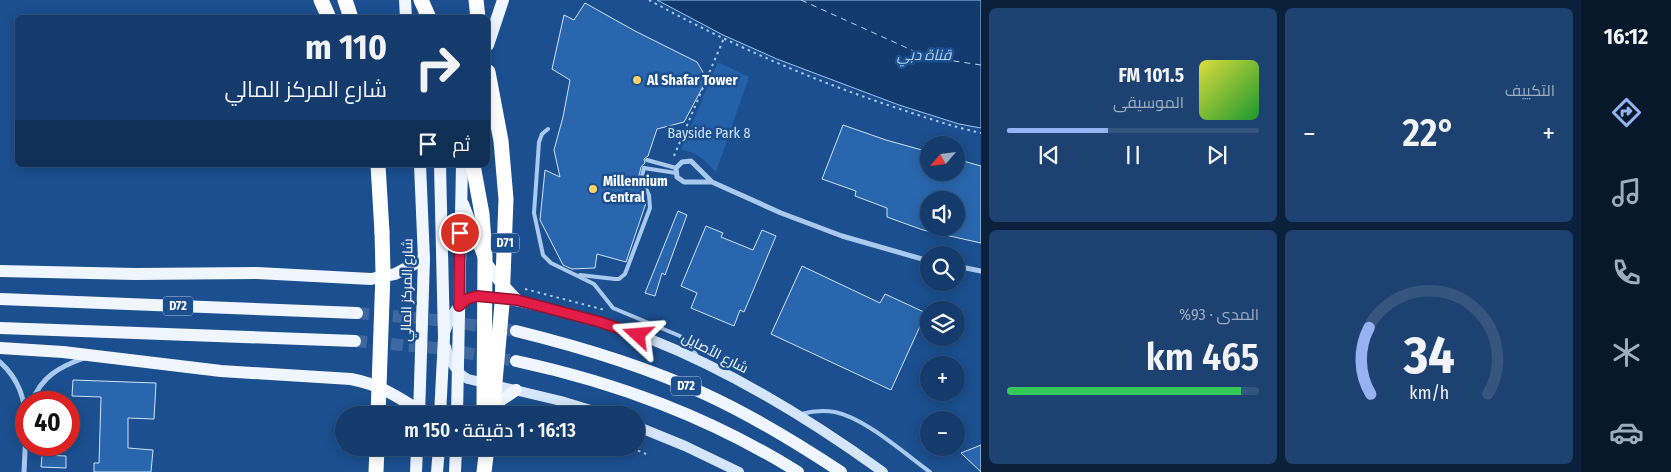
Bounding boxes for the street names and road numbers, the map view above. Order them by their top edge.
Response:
road number: D71 [491,234,519,252]
street label: شارع المركز المالي [398,238,419,342]
road number: D72 [163,296,193,316]
street label: شارع الأصايل [679,329,751,377]
road number: D72 [671,376,701,396]

